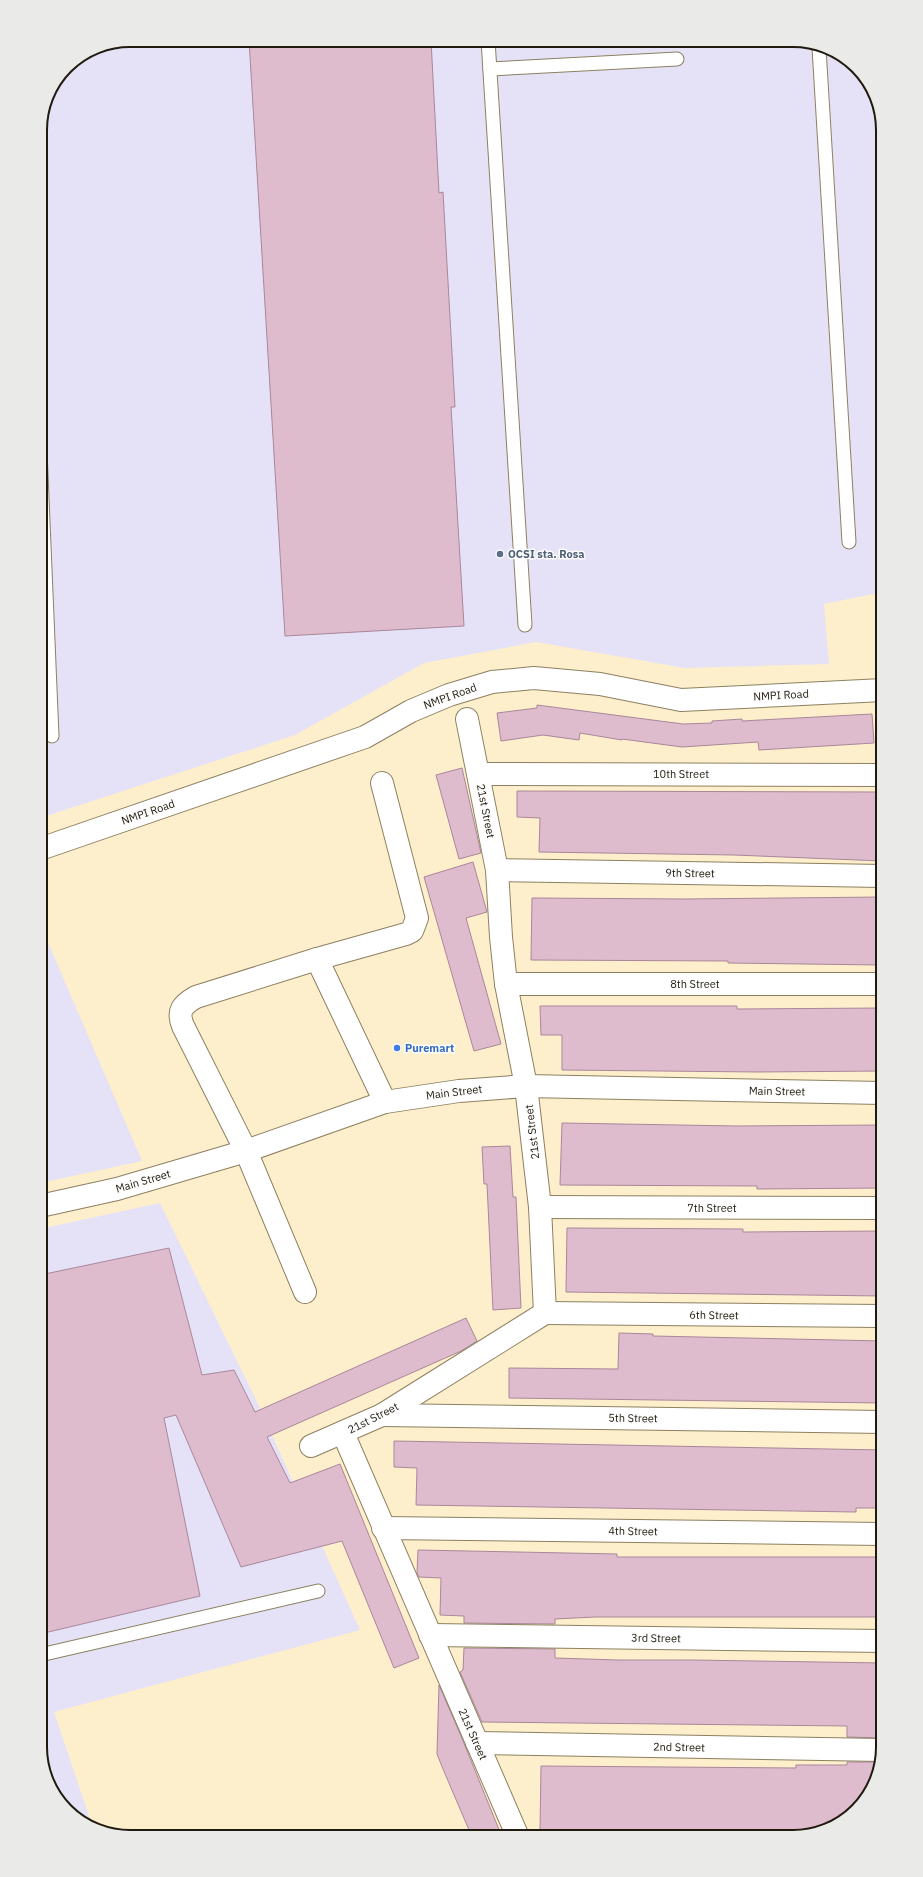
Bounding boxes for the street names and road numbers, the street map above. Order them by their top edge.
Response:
street label: NMPI Road [421,680,479,712]
street label: NMPI Road [753,687,809,703]
street label: 10th Street [653,767,709,781]
street label: 21st Street [474,783,498,840]
street label: NMPI Road [119,796,177,828]
street label: 9th Street [665,866,715,880]
street label: 8th Street [670,977,720,991]
street label: Main Street [425,1082,483,1102]
street label: Main Street [749,1084,806,1098]
street label: 21st Street [522,1104,542,1160]
street label: Main Street [114,1166,172,1196]
street label: 7th Street [687,1201,737,1215]
street label: 6th Street [689,1308,739,1322]
street label: 21st Street [345,1399,401,1437]
street label: 5th Street [608,1411,658,1425]
street label: 4th Street [608,1524,658,1538]
street label: 3rd Street [631,1631,681,1645]
street label: 21st Street [455,1706,491,1762]
street label: 2nd Street [653,1740,705,1754]

